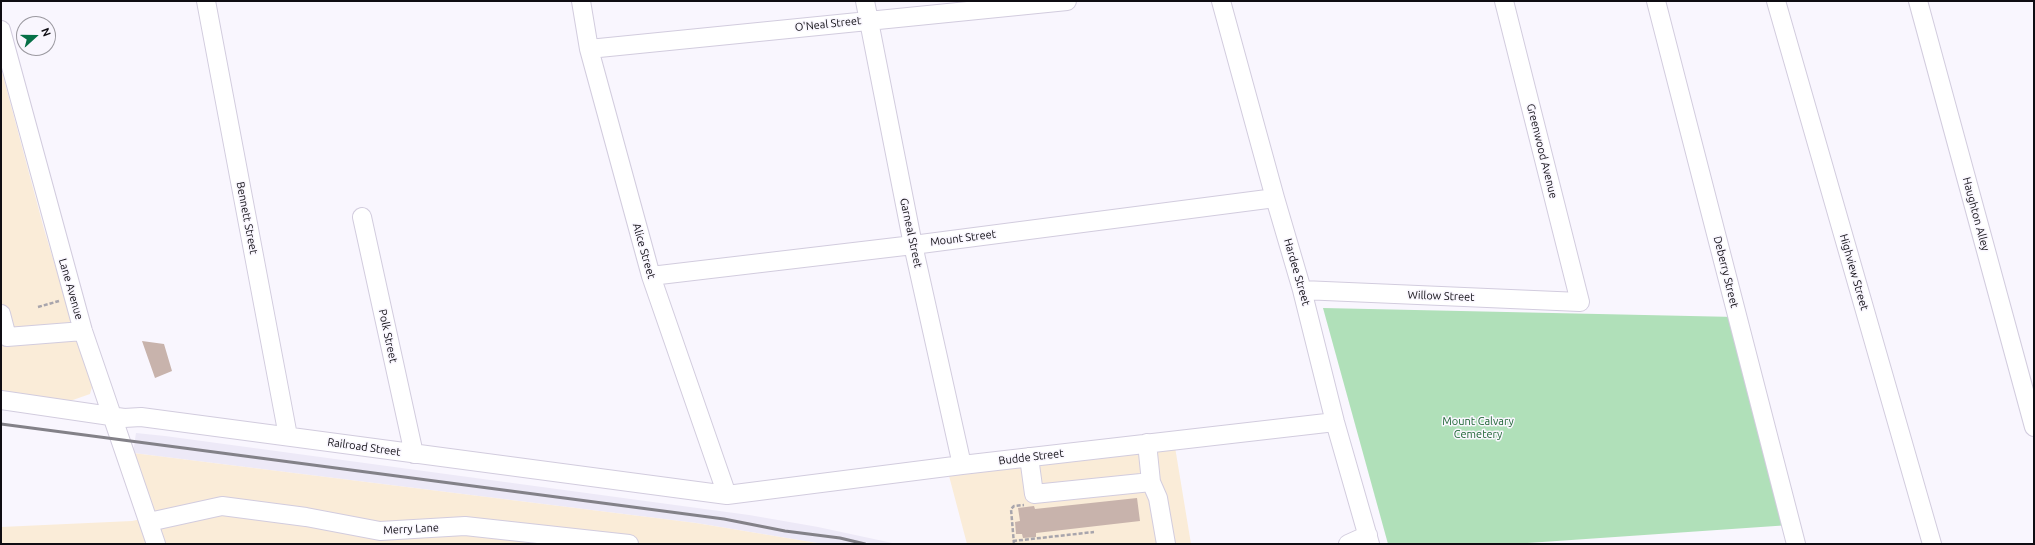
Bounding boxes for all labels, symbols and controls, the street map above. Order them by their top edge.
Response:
street label: O'Neal Street [794,14,862,34]
north arrow [16,16,56,56]
text: N [39,26,53,38]
street label: Greenwood Avenue [1524,102,1560,200]
street label: Haughton Alley [1960,176,1992,252]
street label: Bennett Street [234,181,260,255]
street label: Garneal Street [897,197,925,269]
street label: Alice Street [630,222,658,280]
street label: Mount Street [929,227,997,249]
street label: Highview Street [1837,232,1871,312]
street label: Deberry Street [1711,235,1741,309]
street label: Hardee Street [1281,237,1313,307]
street label: Lane Avenue [56,257,86,321]
street label: Willow Street [1407,288,1475,304]
street label: Polk Street [376,308,400,364]
park label: Mount Calvary Cemetery [1442,414,1514,440]
street label: Railroad Street [326,435,402,459]
street label: Budde Street [998,446,1064,468]
street label: Merry Lane [383,521,439,537]

